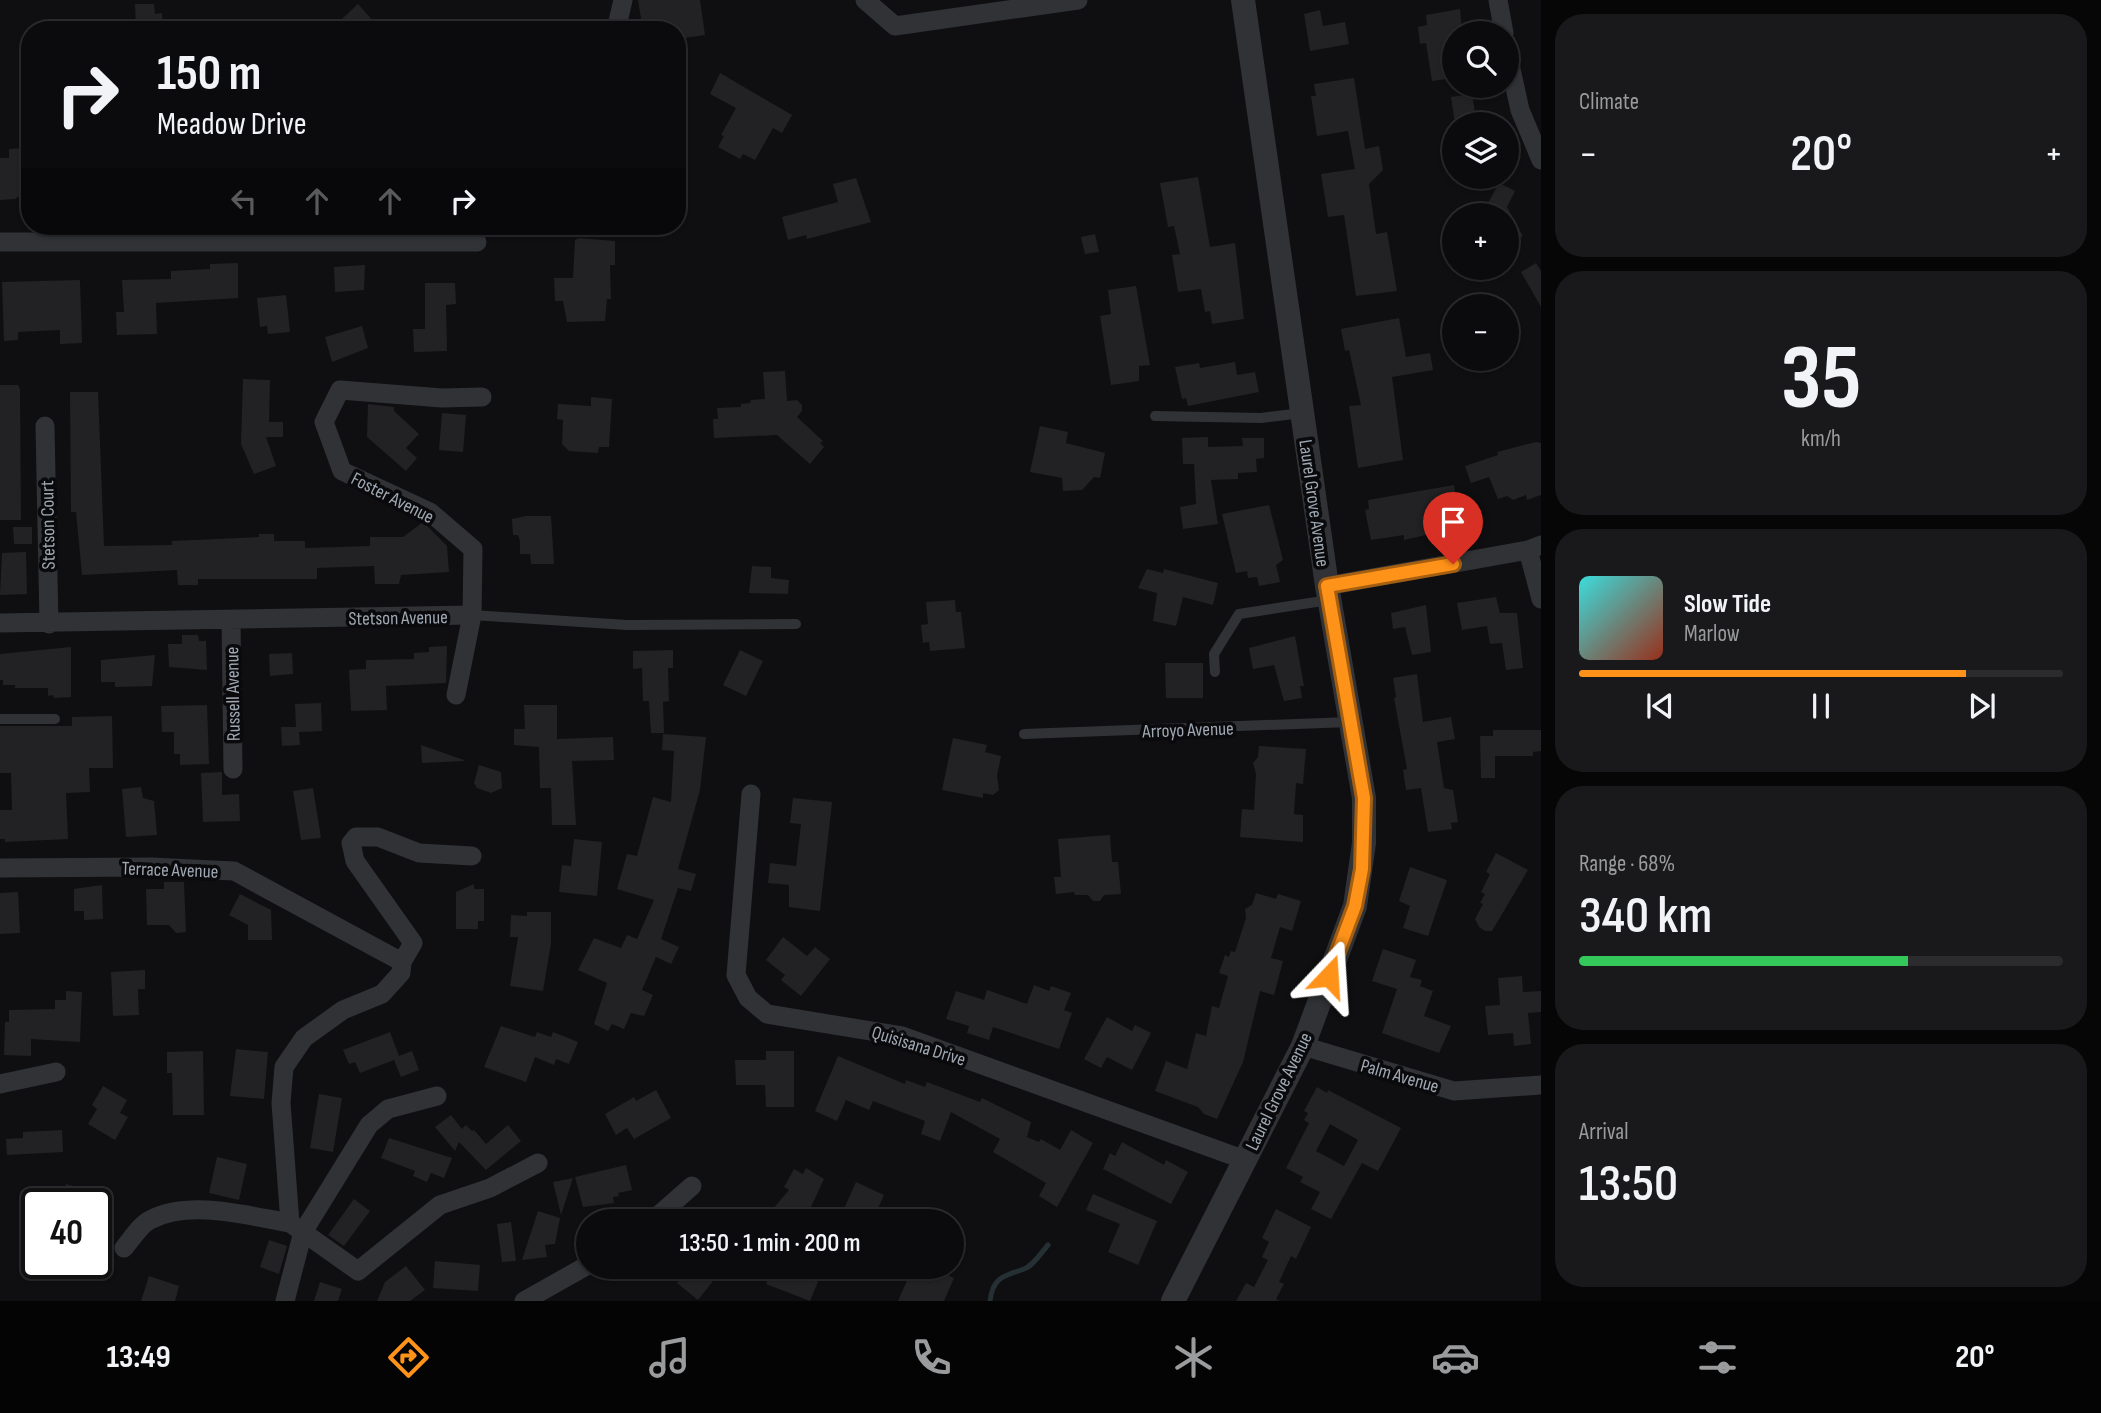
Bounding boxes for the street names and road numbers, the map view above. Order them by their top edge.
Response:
street label: Laurel Grove Avenue [1293,438,1334,568]
street label: Foster Avenue [347,468,438,529]
street label: Stetson Court [36,480,61,570]
street label: Stetson Avenue [348,606,448,631]
street label: Russell Avenue [221,647,246,741]
street label: Arroyo Avenue [1141,717,1234,744]
street label: Terrace Avenue [121,857,219,884]
street label: Quisisana Drive [869,1021,968,1072]
street label: Laurel Grove Avenue [1241,1029,1318,1154]
street label: Palm Avenue [1358,1054,1441,1099]

